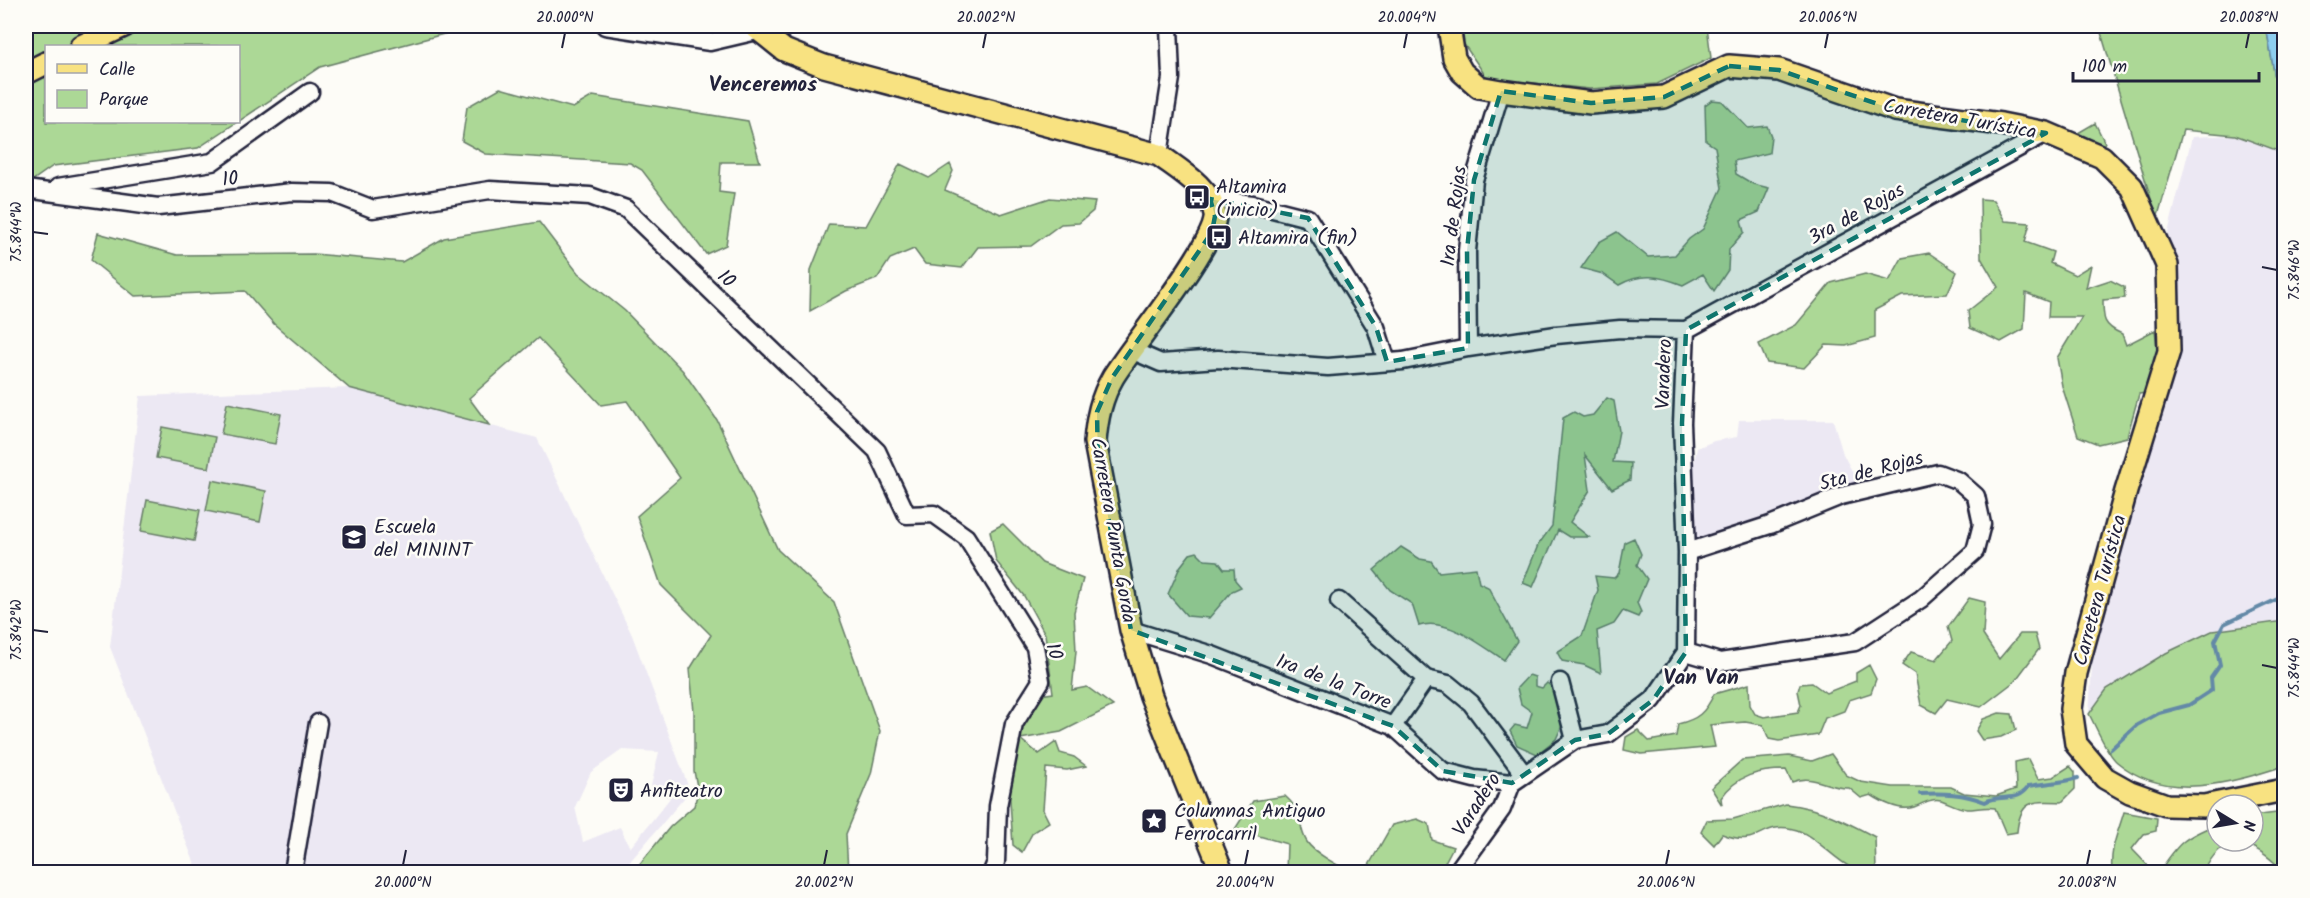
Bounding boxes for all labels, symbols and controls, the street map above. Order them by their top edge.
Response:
text: 20.000°N [536,6,594,30]
text: 20.002°N [957,6,1015,30]
text: 20.004°N [1378,6,1436,30]
text: 20.006°N [1799,6,1857,30]
text: 20.008°N [2219,6,2279,30]
legend [45,45,240,123]
scale bar [2073,45,2259,83]
text: 100 m [2082,53,2127,82]
text: Calle [99,56,135,85]
district label: Venceremos [709,69,817,102]
text: Parque [99,86,148,115]
street label: Carretera Turística [1880,91,2039,149]
street label: 10 [220,163,240,197]
street label: 1ra de Rojas [1433,164,1477,268]
place label: Altamira (inicio) [1216,172,1287,227]
street label: 3ra de Rojas [1803,175,1912,254]
bus stop icon: Altamira (inicio) [1182,182,1212,212]
text: 75.844°W [5,201,29,262]
bus stop icon: Altamira (fin) [1204,222,1234,252]
place label: Altamira (fin) [1238,223,1358,255]
text: 75.846°W [2283,239,2307,300]
street label: 10 [709,262,743,297]
street label: Varadero [1648,338,1682,410]
street label: Carretera Punta Gorda [1080,435,1144,626]
street label: 5ta de Rojas [1816,443,1928,501]
street label: Carretera Turística [2065,511,2136,670]
place label: Escuela del MININT [374,512,474,567]
school or university icon: Escuela del MININT [339,522,369,552]
text: 75.842°W [5,599,29,661]
text: 75.844°W [2283,637,2307,698]
street label: 10 [1035,639,1071,664]
street label: 1ra de la Torre [1271,646,1396,720]
district label: Van Van [1663,662,1739,695]
street label: Varadero [1445,767,1510,843]
theatre icon: Anfiteatro [606,775,636,805]
place label: Anfiteatro [640,776,723,808]
north arrow [2205,793,2265,853]
place label: Columnas Antiguo Ferrocarril [1174,796,1326,851]
place icon: Columnas Antiguo Ferrocarril [1139,806,1169,836]
text: N [2235,818,2261,833]
text: 20.000°N [374,871,432,895]
text: 20.002°N [795,871,853,895]
text: 20.004°N [1216,871,1274,895]
text: 20.006°N [1637,871,1695,895]
text: 20.008°N [2057,871,2117,895]

